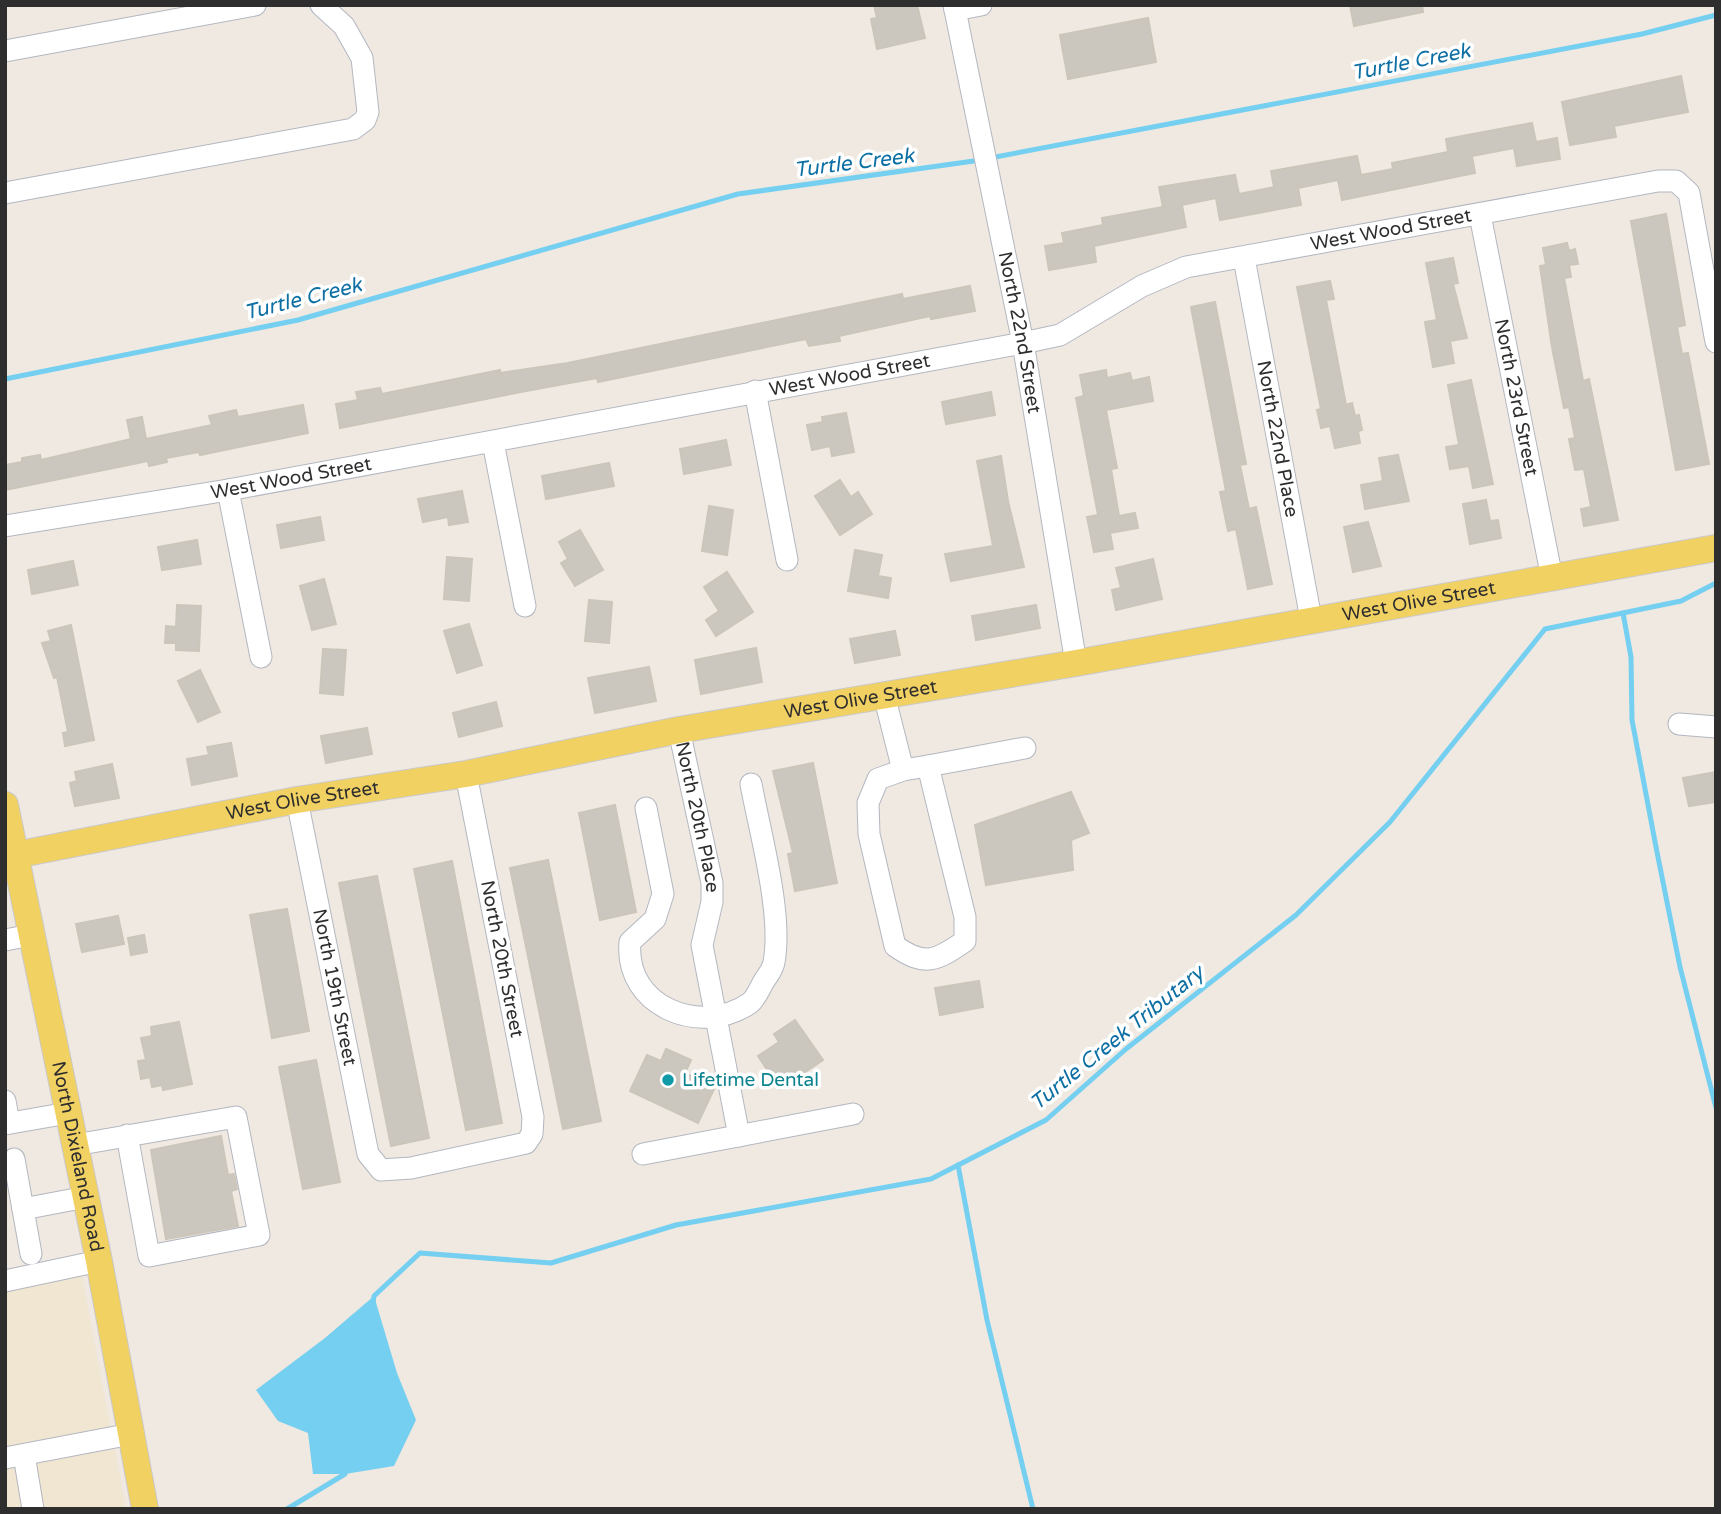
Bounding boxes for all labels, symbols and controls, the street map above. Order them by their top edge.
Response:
water label: Turtle Creek [1350,38,1474,86]
water label: Turtle Creek [793,143,917,183]
street label: West Wood Street [1309,204,1473,255]
street label: North 22nd Street [994,250,1045,415]
water label: Turtle Creek [242,272,366,326]
street label: North 23rd Street [1490,317,1543,478]
street label: West Wood Street [767,349,932,401]
street label: North 22nd Place [1252,359,1303,519]
street label: West Wood Street [209,453,373,504]
street label: West Olive Street [1341,577,1497,626]
street label: West Olive Street [782,676,939,723]
street label: North 20th Place [671,739,723,893]
street label: West Olive Street [224,776,381,825]
street label: North 20th Street [476,879,528,1039]
street label: North 19th Street [308,907,361,1068]
water label: Turtle Creek Tributary [1025,959,1211,1116]
street label: North Dixieland Road [47,1059,108,1254]
place label: Lifetime Dental [682,1069,819,1091]
marker: Lifetime Dental [660,1072,676,1088]

